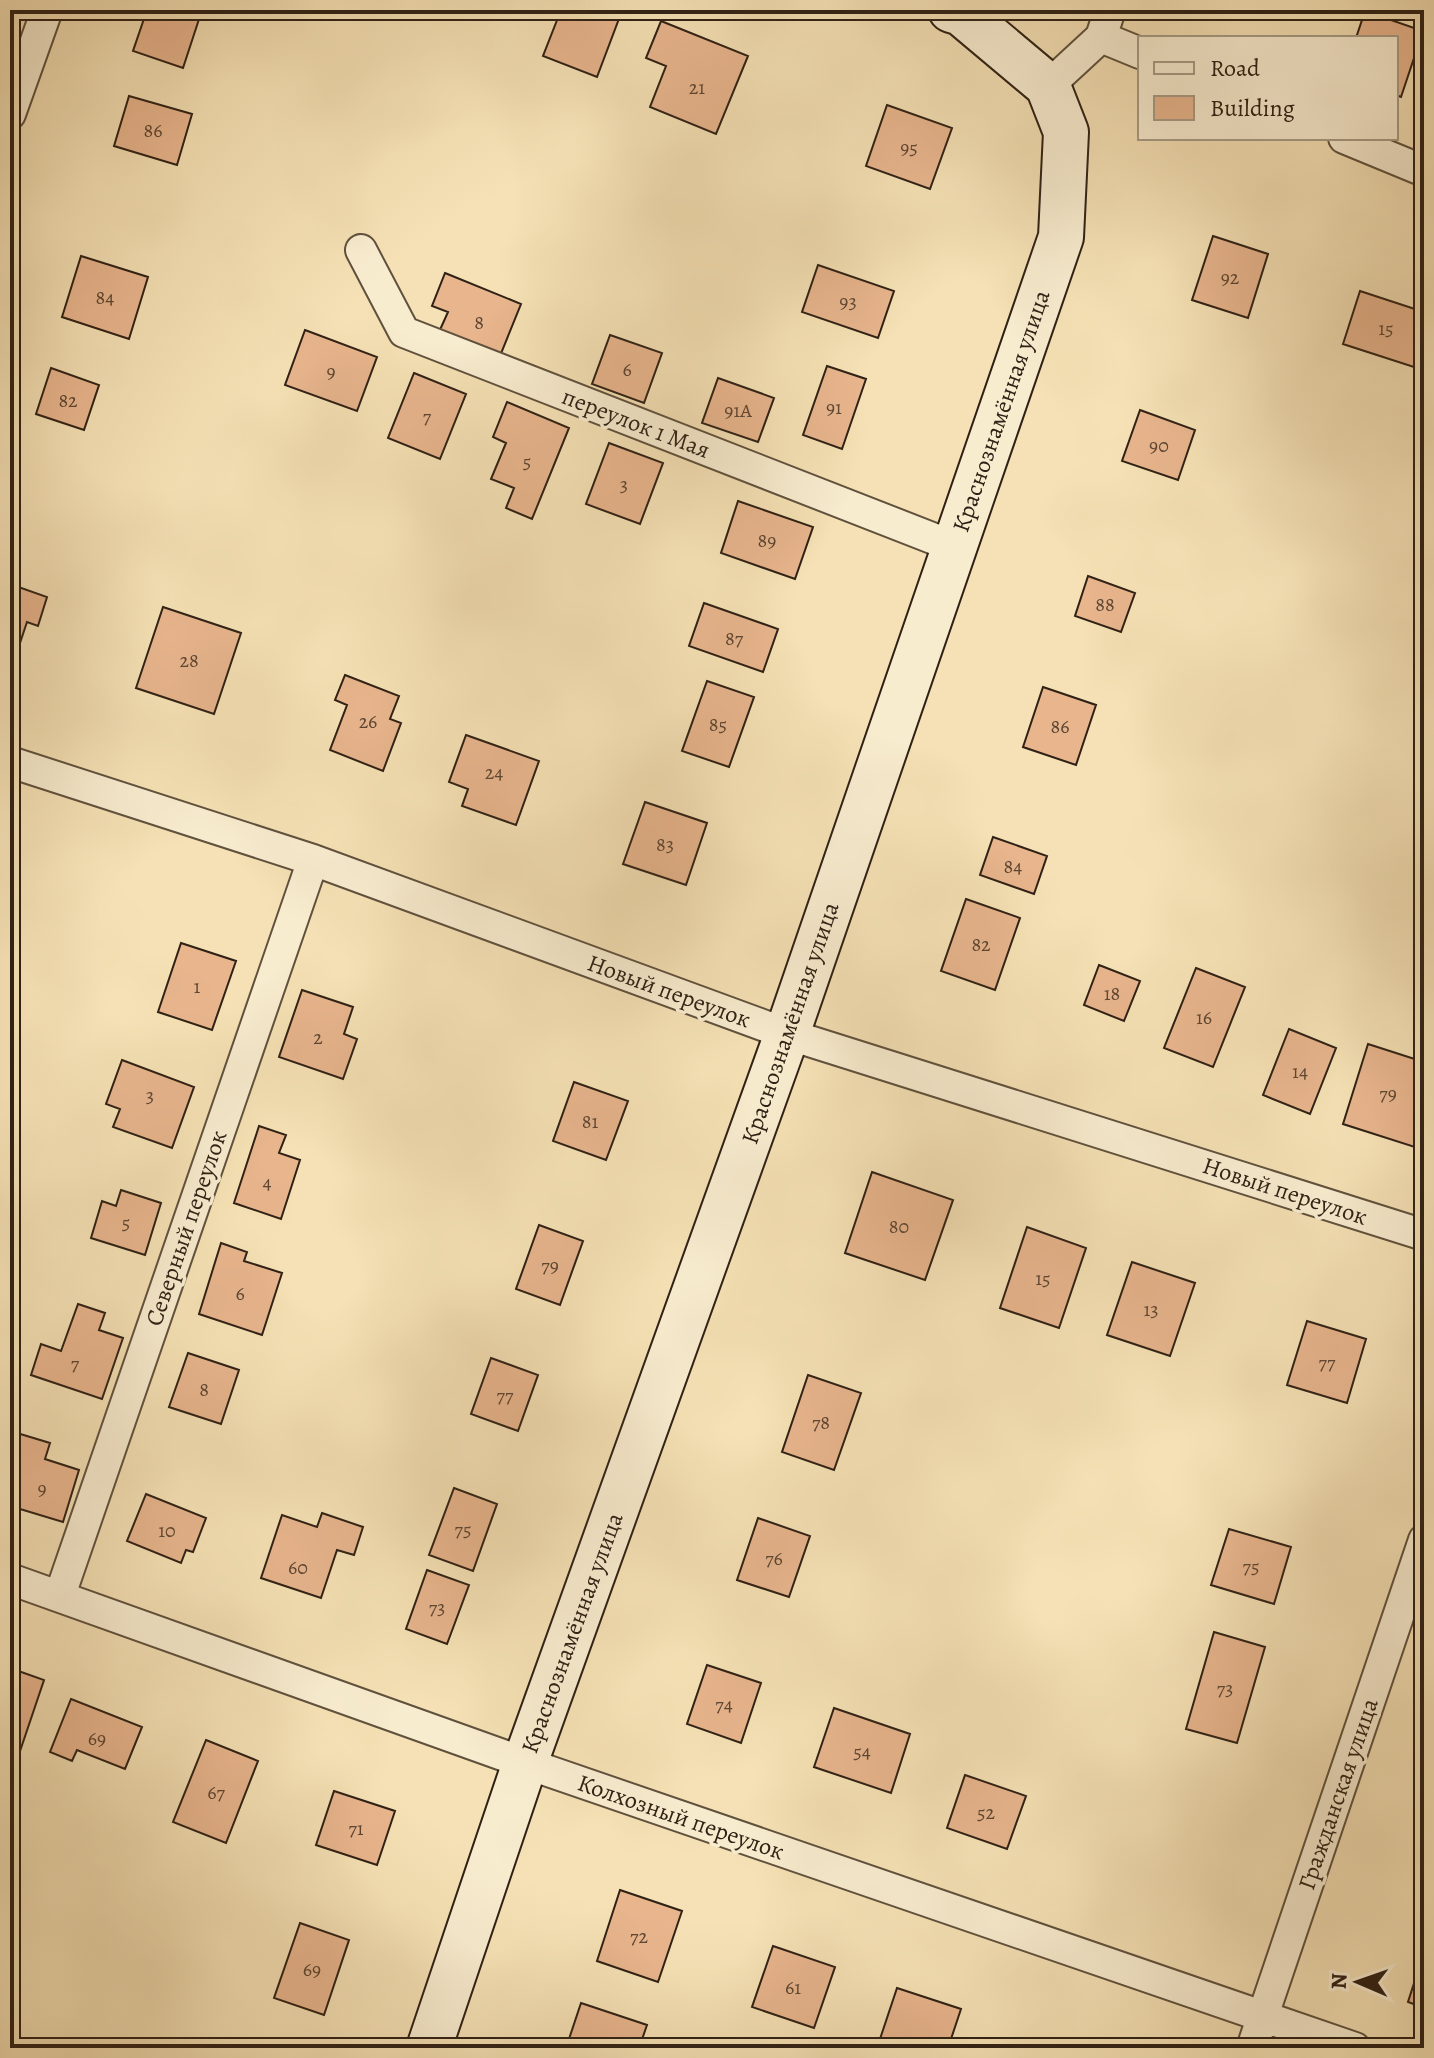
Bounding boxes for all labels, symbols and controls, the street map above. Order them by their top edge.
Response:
legend [1138,36,1398,140]
text: Road [1210,52,1260,84]
house number: 21 [689,74,705,101]
text: Building [1210,92,1295,124]
house number: 86 [144,117,162,144]
house number: 95 [900,134,918,161]
house number: 92 [1221,264,1240,291]
house number: 84 [96,284,114,311]
street label: Краснознамённая улица [945,286,1057,536]
house number: 93 [839,288,857,315]
house number: 8 [474,309,484,336]
house number: 15 [1378,315,1394,342]
house number: 6 [622,356,632,383]
house number: 9 [326,358,336,385]
street label: переулок 1 Мая [557,380,715,466]
house number: 82 [58,387,78,414]
house number: 91 [826,394,842,421]
house number: 91А [724,397,752,424]
house number: 7 [423,403,432,430]
house number: 90 [1149,432,1169,459]
house number: 5 [523,448,531,475]
house number: 3 [620,471,628,498]
house number: 89 [758,527,776,554]
house number: 88 [1095,591,1115,618]
house number: 87 [725,625,744,652]
house number: 28 [179,647,199,674]
house number: 26 [359,708,377,735]
house number: 85 [709,711,727,738]
house number: 86 [1051,713,1069,740]
house number: 24 [485,759,503,786]
house number: 83 [656,831,674,858]
house number: 84 [1004,853,1022,880]
street label: Краснознамённая улица [734,898,846,1148]
house number: 82 [971,931,991,958]
street label: Новый переулок [583,947,755,1035]
house number: 1 [194,973,201,1000]
house number: 18 [1104,980,1120,1007]
house number: 16 [1196,1004,1212,1031]
house number: 2 [313,1024,323,1051]
house number: 14 [1292,1058,1308,1085]
house number: 79 [1379,1080,1397,1107]
house number: 3 [146,1082,154,1109]
house number: 81 [582,1108,598,1135]
street label: Северный переулок [138,1126,234,1330]
street label: Новый переулок [1198,1149,1372,1233]
house number: 4 [262,1169,272,1196]
house number: 5 [122,1209,130,1236]
house number: 80 [889,1213,909,1240]
house number: 79 [541,1252,559,1279]
house number: 15 [1035,1265,1051,1292]
house number: 6 [235,1280,245,1307]
house number: 13 [1143,1296,1159,1323]
house number: 77 [1319,1349,1336,1376]
house number: 7 [71,1350,80,1377]
house number: 8 [199,1376,209,1403]
house number: 77 [497,1382,514,1409]
house number: 78 [812,1409,830,1436]
house number: 9 [37,1475,47,1502]
street label: Краснознамённая улица [514,1508,630,1758]
house number: 75 [455,1516,472,1543]
house number: 10 [158,1517,176,1544]
house number: 76 [765,1545,783,1572]
house number: 75 [1243,1553,1260,1580]
house number: 60 [288,1554,308,1581]
house number: 73 [429,1594,445,1621]
house number: 73 [1217,1675,1233,1702]
house number: 74 [715,1691,733,1718]
street label: Гражданская улица [1290,1694,1386,1894]
house number: 69 [88,1725,106,1752]
house number: 54 [853,1738,871,1765]
street label: Колхозный переулок [573,1767,789,1867]
house number: 67 [207,1779,225,1806]
house number: 52 [977,1799,996,1826]
house number: 71 [348,1815,364,1842]
house number: 72 [630,1923,648,1950]
north arrow [1318,1942,1398,2022]
house number: 69 [303,1956,321,1983]
text: N [1324,1973,1354,1990]
house number: 61 [785,1974,801,2001]

